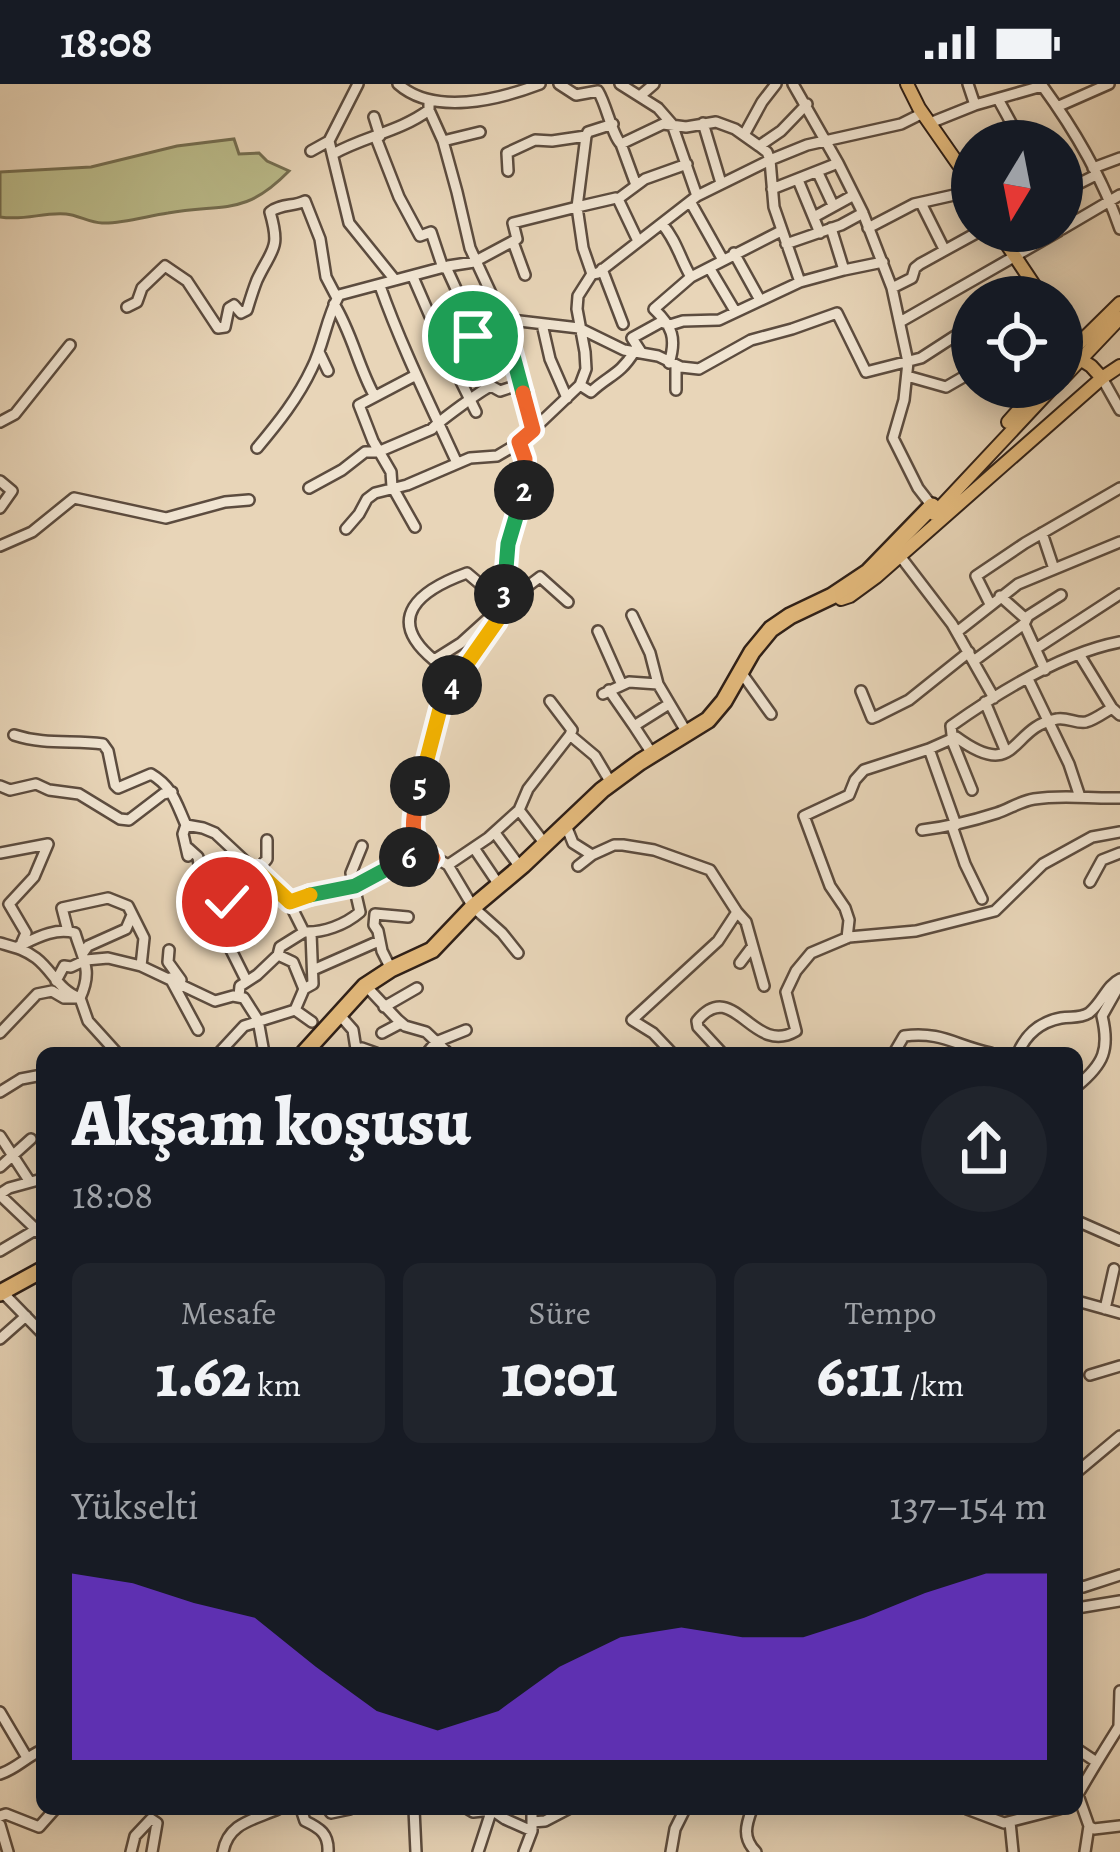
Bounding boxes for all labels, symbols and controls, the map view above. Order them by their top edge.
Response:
text: 18:08 [60,11,153,73]
north arrow [951,120,1083,252]
map controls [951,120,1083,408]
button: locate [951,276,1083,408]
pin [422,285,524,387]
icon: arrive [440,303,506,369]
pin: 2 [494,460,554,520]
text: 2 [516,467,532,512]
pin: 3 [474,564,534,624]
text: 3 [497,571,511,616]
pin: 4 [422,655,482,715]
text: 4 [444,662,460,707]
pin: 5 [390,756,450,816]
text: 5 [413,763,427,808]
pin: 6 [379,827,439,887]
text: 6 [401,834,417,879]
pin [176,851,278,953]
icon: check [194,869,260,935]
text: Akşam koşusu [72,1078,471,1168]
button: share [921,1086,1047,1212]
text: 18:08 [72,1168,153,1221]
text: Mesafe [181,1290,276,1335]
text: Süre [528,1290,591,1335]
text: Tempo [844,1290,937,1335]
text: 1.62 [156,1335,251,1417]
text: 10:01 [501,1335,618,1417]
text: 6:11 [817,1335,903,1417]
text: km [251,1362,301,1407]
text: /km [903,1362,964,1407]
text: Yükselti [72,1479,199,1532]
text: 137–154 m [889,1479,1047,1532]

